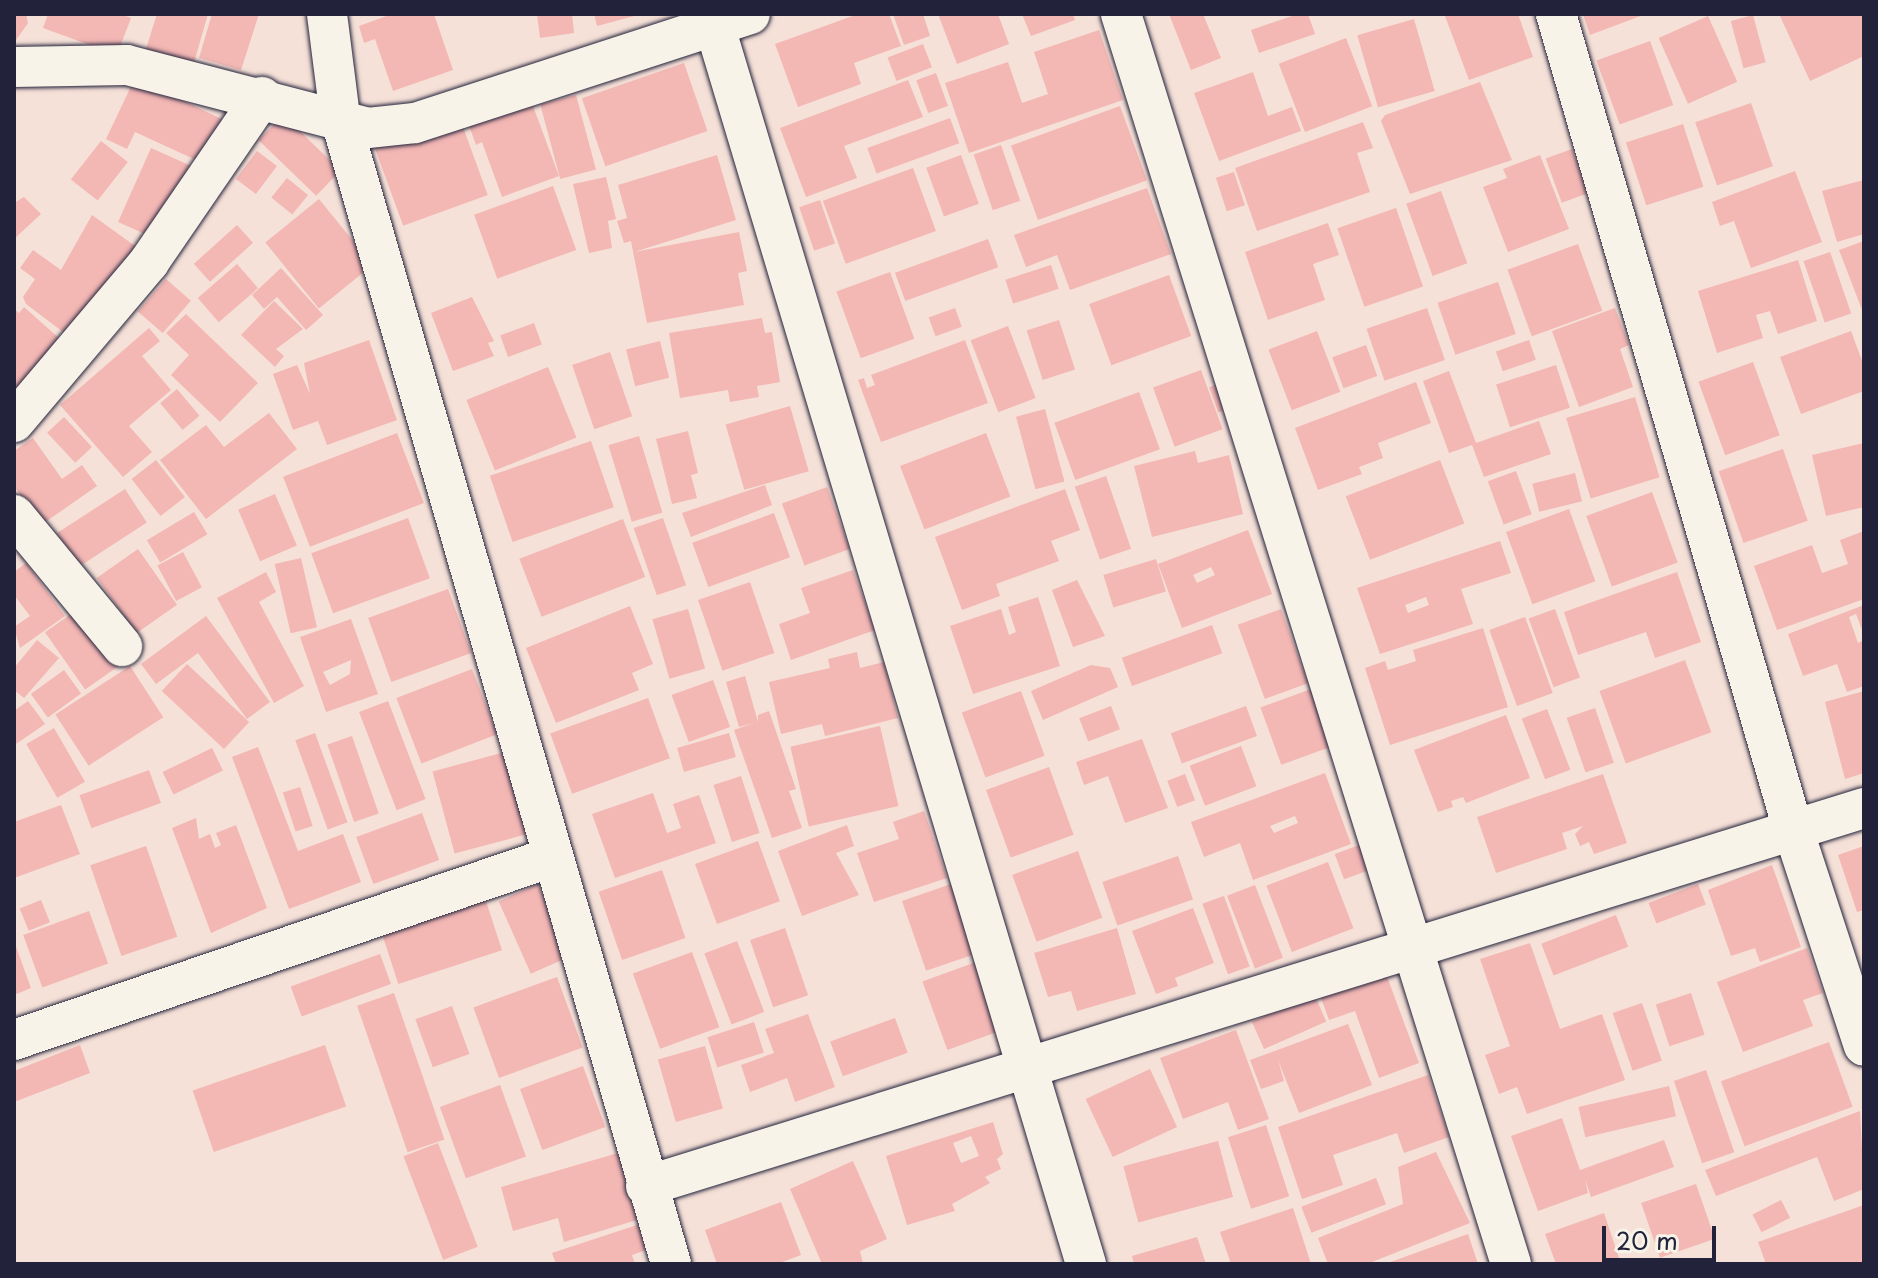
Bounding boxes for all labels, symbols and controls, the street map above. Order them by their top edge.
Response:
scale bar [1606,1210,1720,1260]
text: 20 m [1616,1222,1678,1258]

